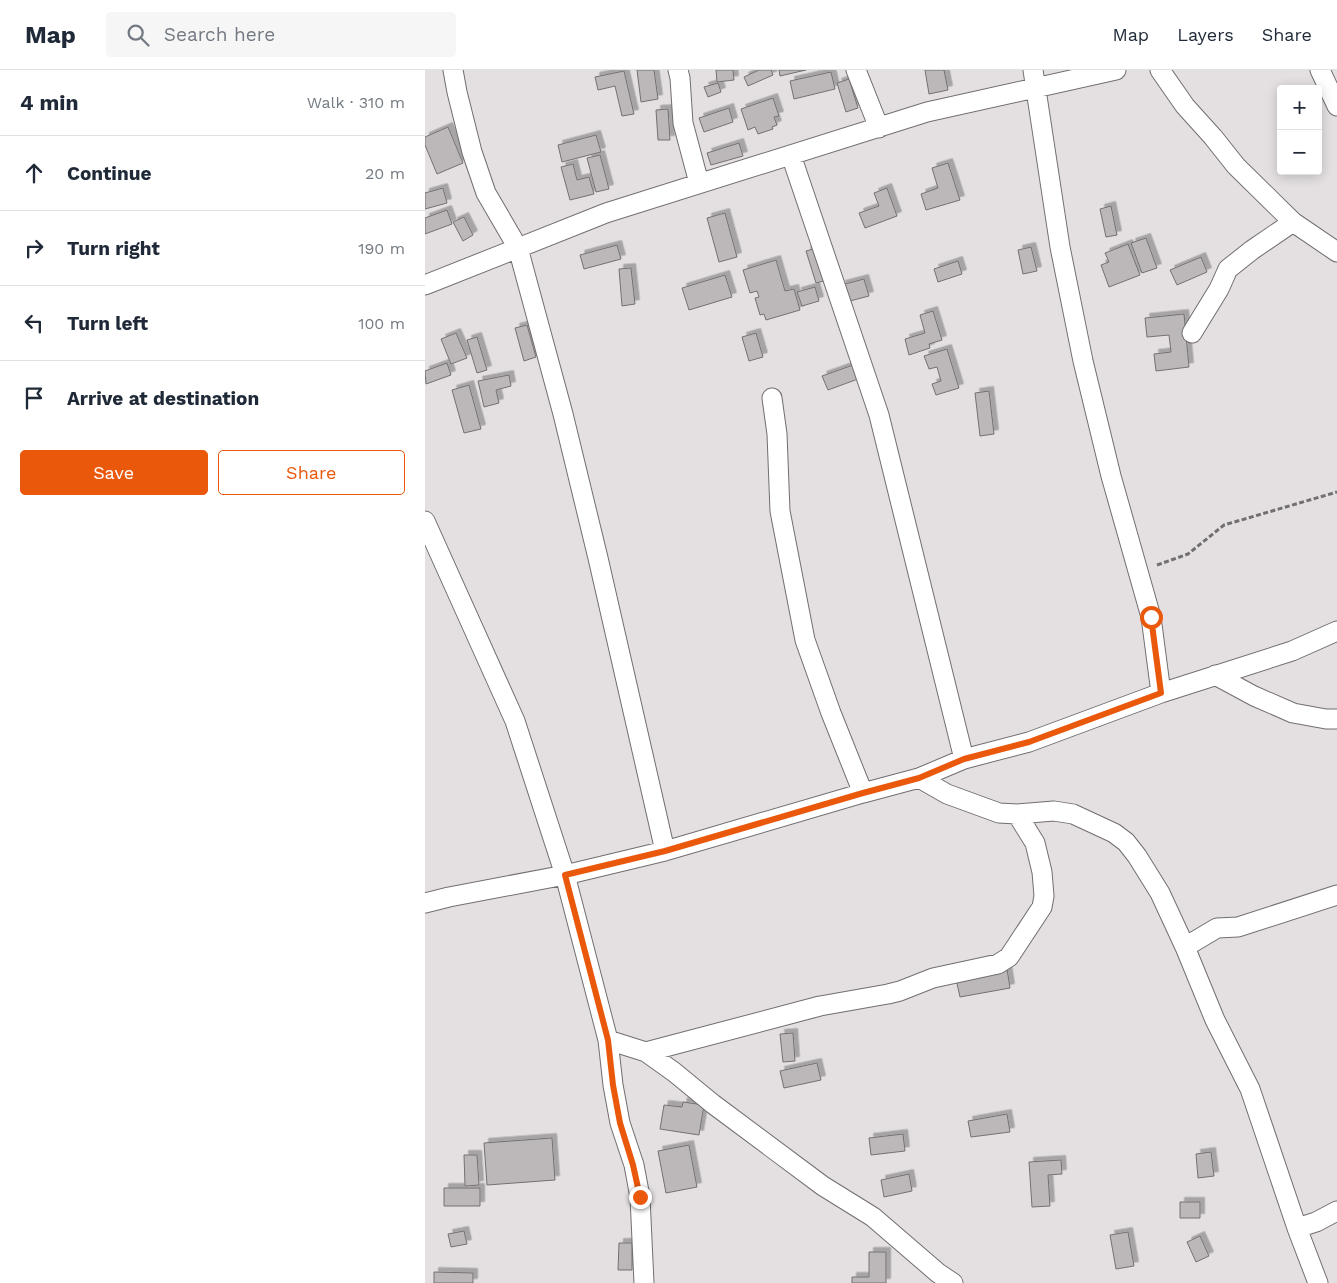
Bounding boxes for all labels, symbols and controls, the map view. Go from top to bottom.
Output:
search box [106,12,456,57]
text: Map [25,21,76,49]
icon: search [124,21,152,49]
text: Search here [164,23,275,46]
text: Map [1112,24,1149,45]
text: Layers [1177,24,1234,45]
text: Share [1262,24,1312,45]
map controls [1277,85,1322,175]
button: + [1277,85,1322,130]
text: 4 min [20,90,78,115]
text: Walk · 310 m [307,93,405,112]
button: − [1277,130,1322,175]
icon: ahead [20,159,48,187]
text: Continue [67,162,151,185]
text: 20 m [365,164,405,183]
icon: right [20,234,48,262]
text: Turn right [67,237,160,260]
text: 190 m [358,239,405,258]
icon: left [20,309,48,337]
text: Turn left [67,312,148,335]
text: 100 m [358,314,405,333]
icon: arrive [20,384,48,412]
text: Arrive at destination [67,387,259,410]
button: Save [20,450,208,495]
button: Share [218,450,405,495]
route start [1140,606,1163,629]
route end [629,1186,652,1209]

